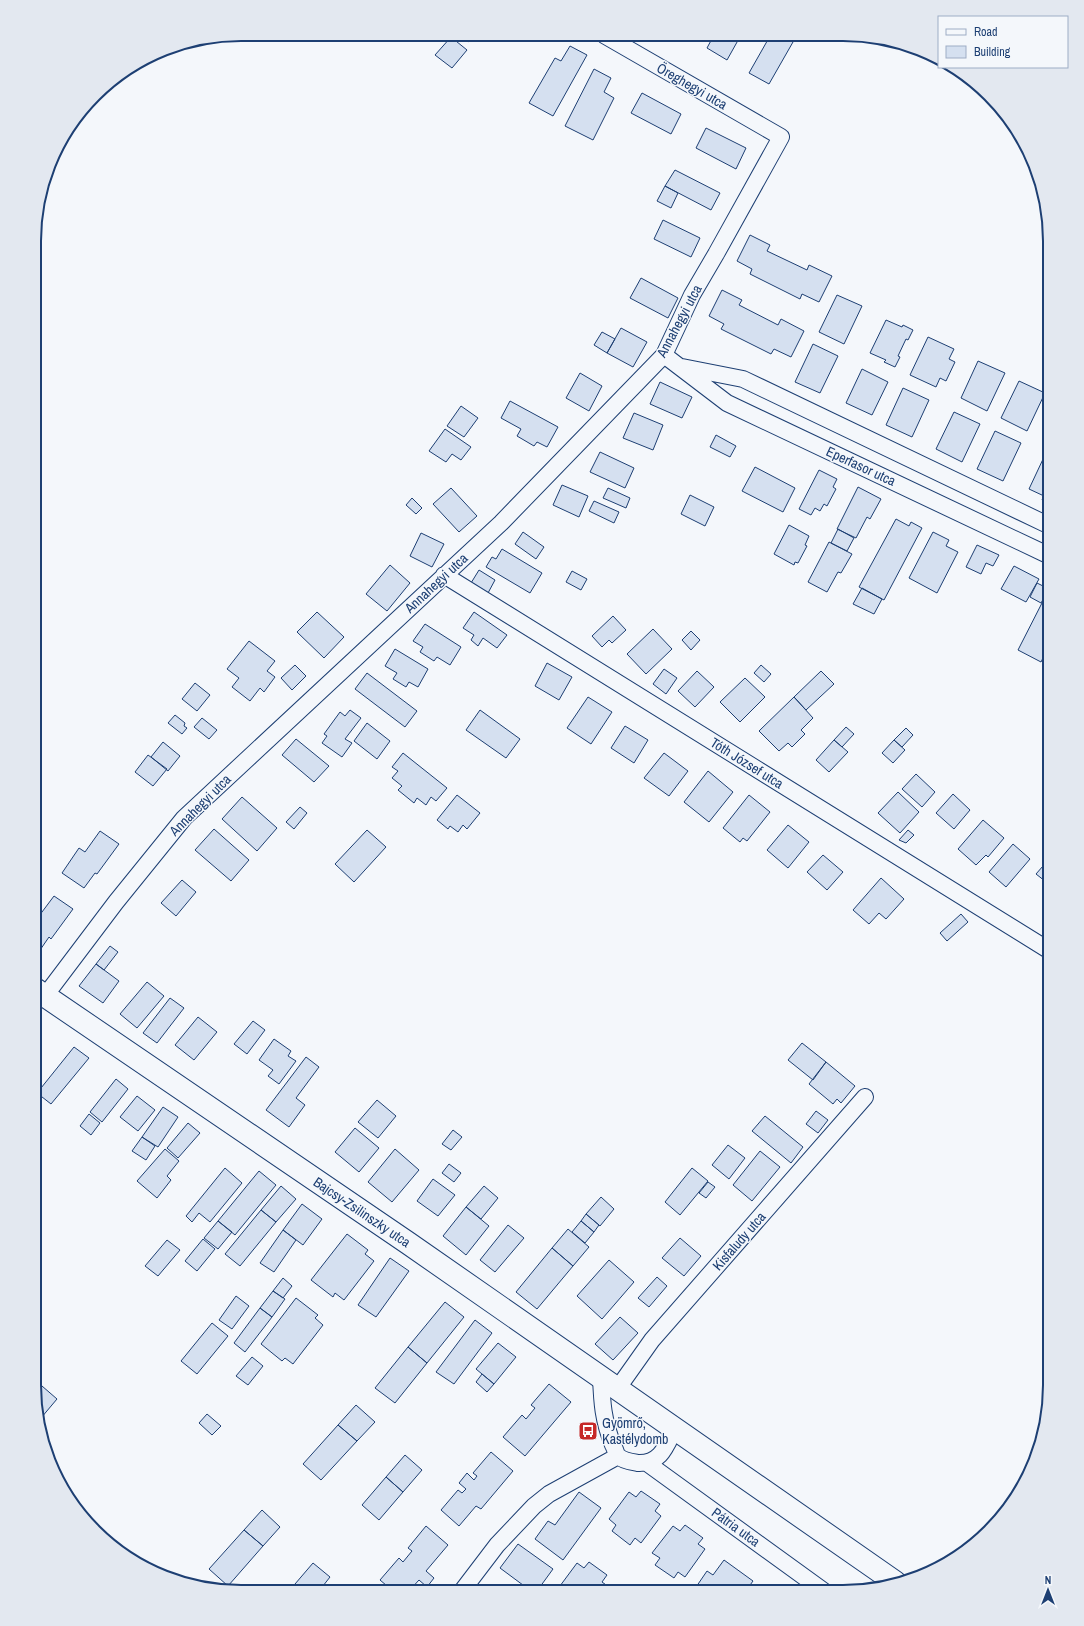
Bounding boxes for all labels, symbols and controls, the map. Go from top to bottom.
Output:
legend [938,16,1068,68]
text: Road [974,24,998,40]
text: Building [974,44,1011,60]
street label: Öreghegyi utca [654,59,731,114]
street label: Annahegyi utca [652,281,706,361]
street label: Eperfasor utca [823,442,899,490]
street label: Annahegyi utca [400,549,472,617]
street label: Tóth József utca [707,733,787,793]
street label: Annahegyi utca [165,770,235,840]
street label: Bajcsy-Zsilinszky utca [310,1173,415,1252]
street label: Kisfaludy utca [709,1207,770,1274]
place label: Gyömrő, Kastélydomb [602,1414,668,1448]
bus stop icon: Gyömrő, Kastélydomb [577,1420,599,1442]
street label: Pátria utca [708,1503,764,1551]
north arrow [1028,1570,1068,1610]
text: N [1045,1573,1051,1587]

